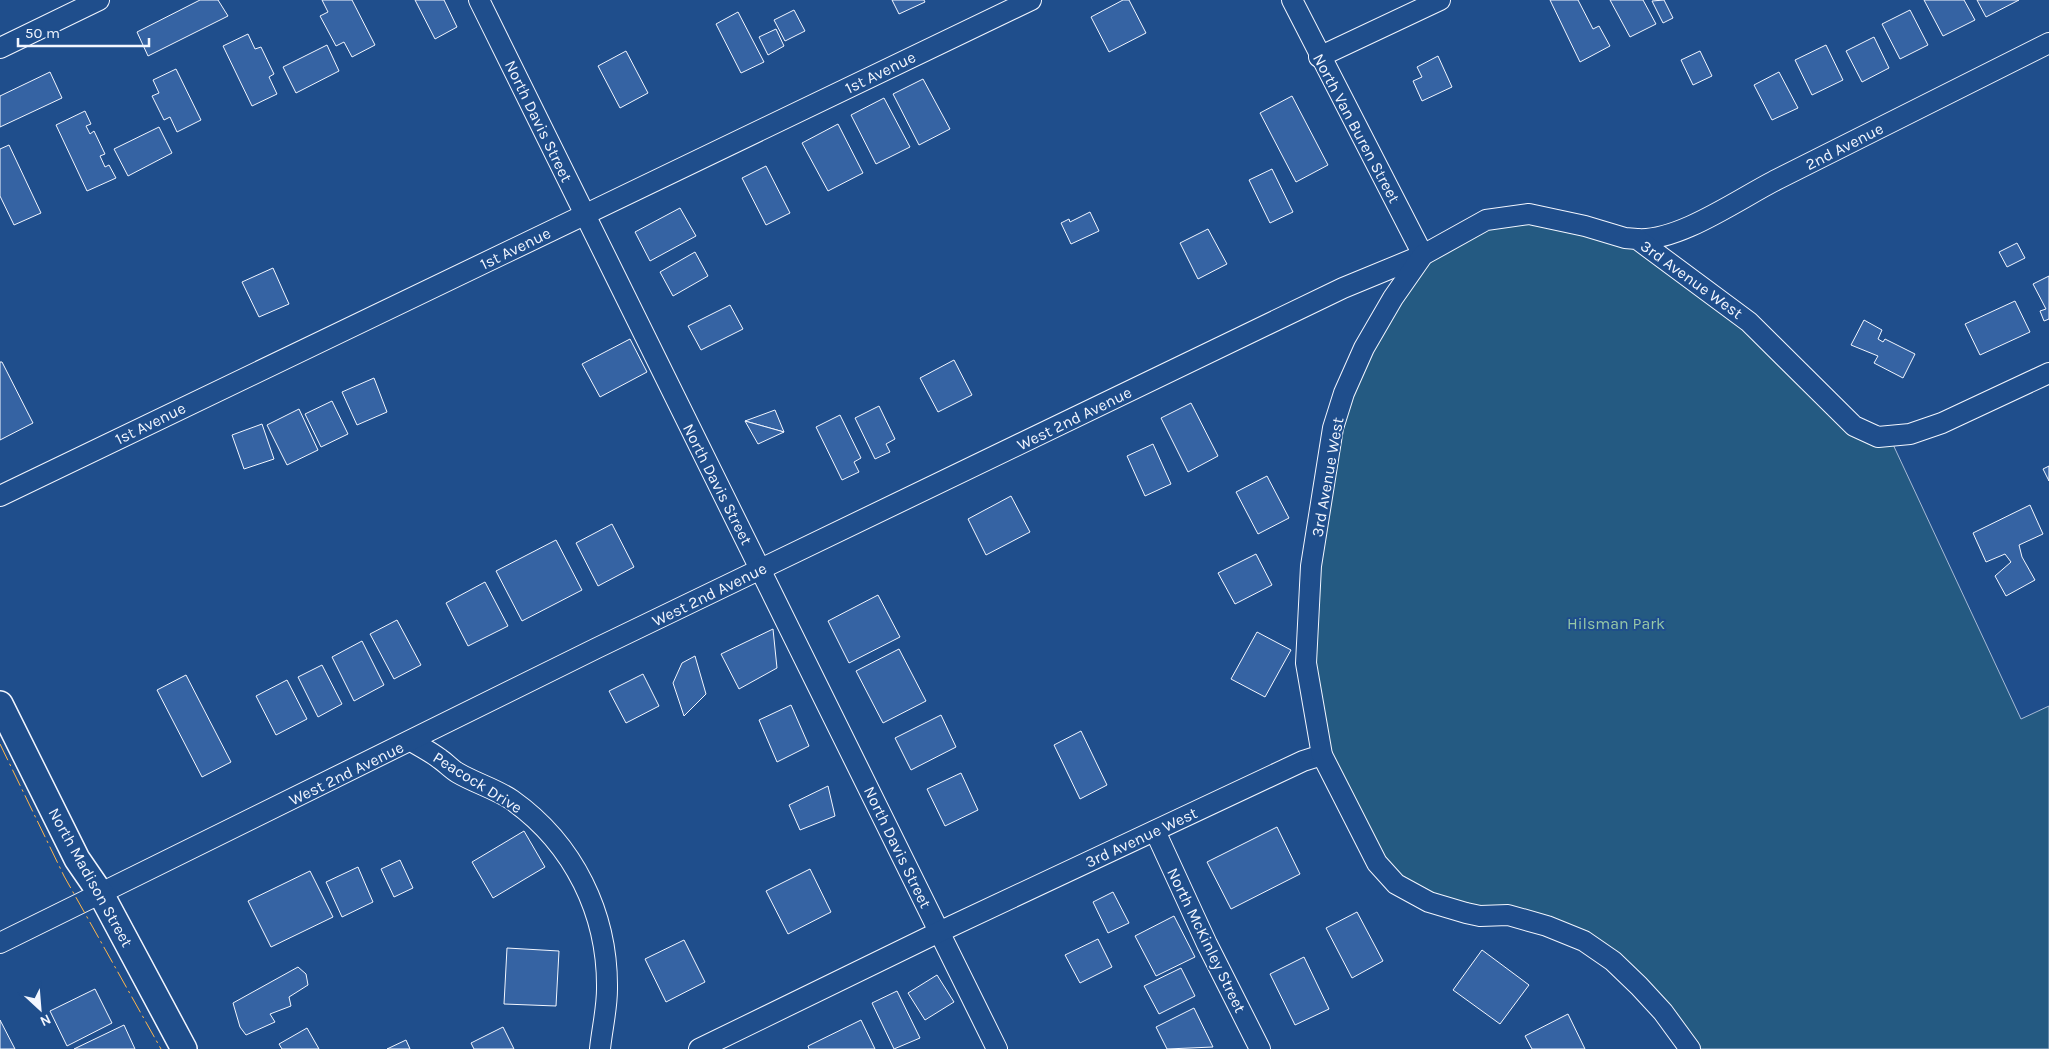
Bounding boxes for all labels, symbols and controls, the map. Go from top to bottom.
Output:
scale bar [18,15,149,47]
text: 50 m [25,24,60,42]
street label: 1st Avenue [842,47,919,98]
street label: North Van Buren Street [1309,50,1404,206]
street label: North Davis Street [501,57,576,185]
street label: 2nd Avenue [1802,119,1886,174]
street label: 1st Avenue [477,223,554,274]
street label: 3rd Avenue West [1637,236,1746,323]
street label: West 2nd Avenue [1014,382,1135,454]
street label: 1st Avenue [112,398,189,449]
street label: 3rd Avenue West [1308,416,1347,539]
street label: North Davis Street [679,421,756,548]
street label: West 2nd Avenue [649,558,770,630]
park label: Hilsman Park [1567,614,1665,633]
street label: West 2nd Avenue [286,737,407,809]
street label: Peacock Drive [430,748,526,817]
street label: North Davis Street [860,783,935,911]
street label: 3rd Avenue West [1082,803,1200,872]
street label: North Madison Street [44,804,137,950]
street label: North McKinley Street [1163,865,1250,1016]
north arrow [15,984,65,1034]
text: N [37,1010,54,1030]

